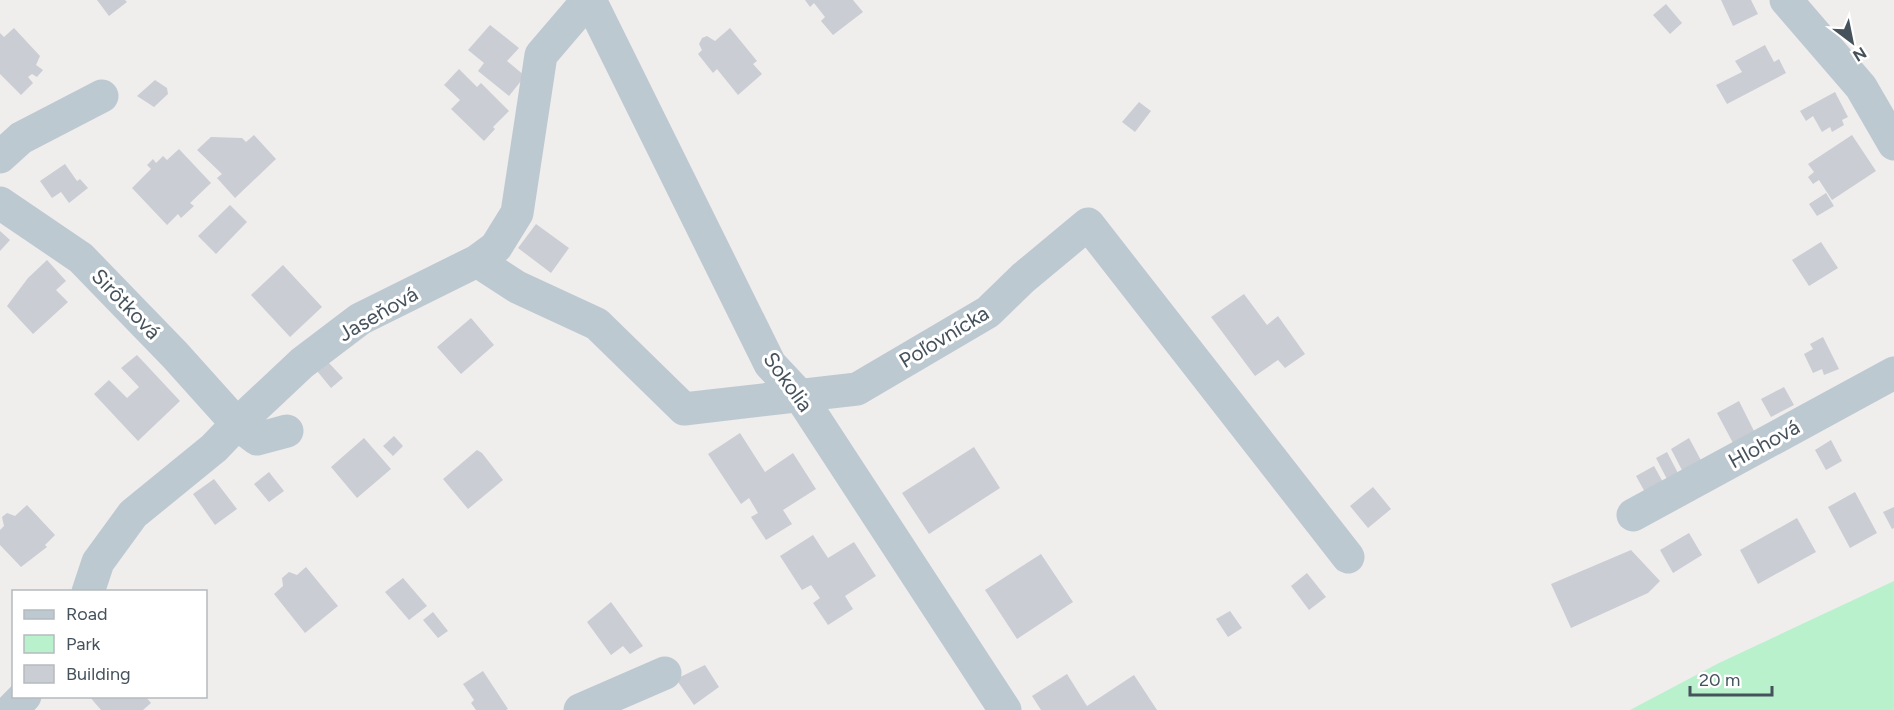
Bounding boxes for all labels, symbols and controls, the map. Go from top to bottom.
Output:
north arrow [1822,12,1882,72]
text: N [1849,43,1870,66]
street label: Sirôtková [87,263,166,344]
street label: Jaseňová [333,281,422,346]
street label: Poľovnícka [894,300,993,373]
street label: Sokolia [758,347,818,416]
street label: Hlohová [1724,414,1804,473]
legend [12,590,207,698]
text: Road [66,603,107,625]
text: Park [66,633,101,655]
scale bar [1690,659,1772,697]
text: Building [66,663,131,685]
text: 20 m [1699,669,1740,691]

